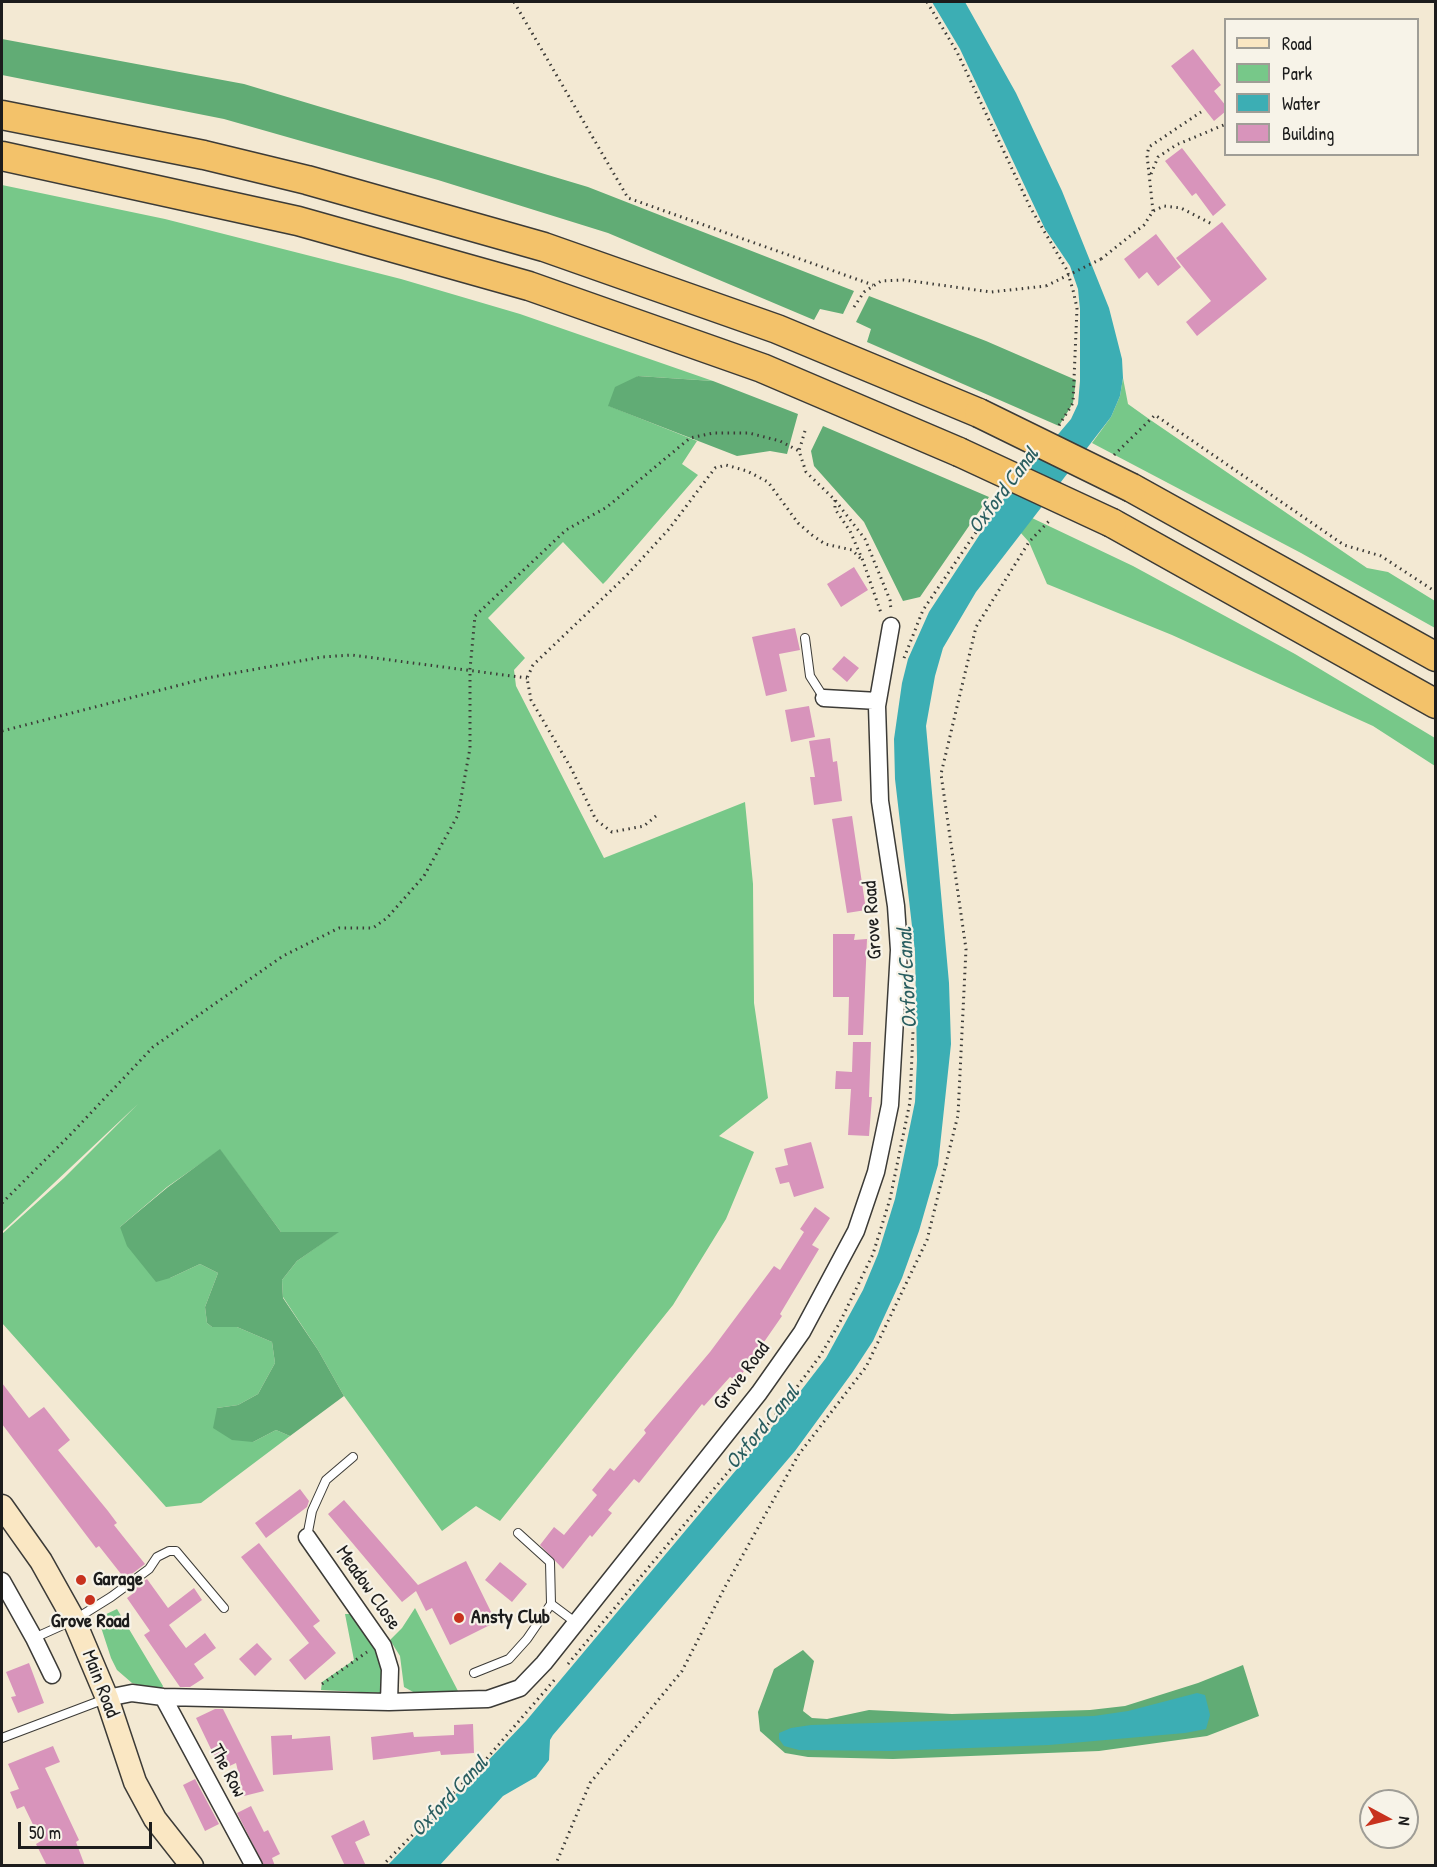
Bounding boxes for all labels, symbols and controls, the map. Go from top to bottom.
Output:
legend [1224,18,1419,156]
text: Road [1282,31,1312,56]
text: Park [1282,61,1312,86]
text: Water [1282,91,1320,116]
text: Building [1282,121,1334,146]
water label: Oxford Canal [963,443,1045,539]
street label: Grove Road [858,880,888,960]
water label: Oxford Canal [893,927,923,1029]
street label: Grove Road [709,1337,775,1415]
water label: Oxford Canal [721,1381,805,1475]
street label: Meadow Close [330,1541,406,1635]
place label: Garage [93,1568,143,1592]
marker: Garage [74,1573,88,1587]
marker: Grove Road [83,1593,97,1607]
place label: Ansty Club [471,1606,550,1630]
place label: Grove Road [51,1610,129,1634]
marker: Ansty Club [452,1611,466,1625]
street label: Main Road [76,1647,124,1721]
street label: The Row [203,1740,251,1802]
water label: Oxford Canal [406,1751,494,1843]
north arrow [1359,1789,1419,1849]
scale bar [21,1810,154,1848]
text: N [1393,1815,1416,1827]
text: 50 m [29,1820,61,1845]

